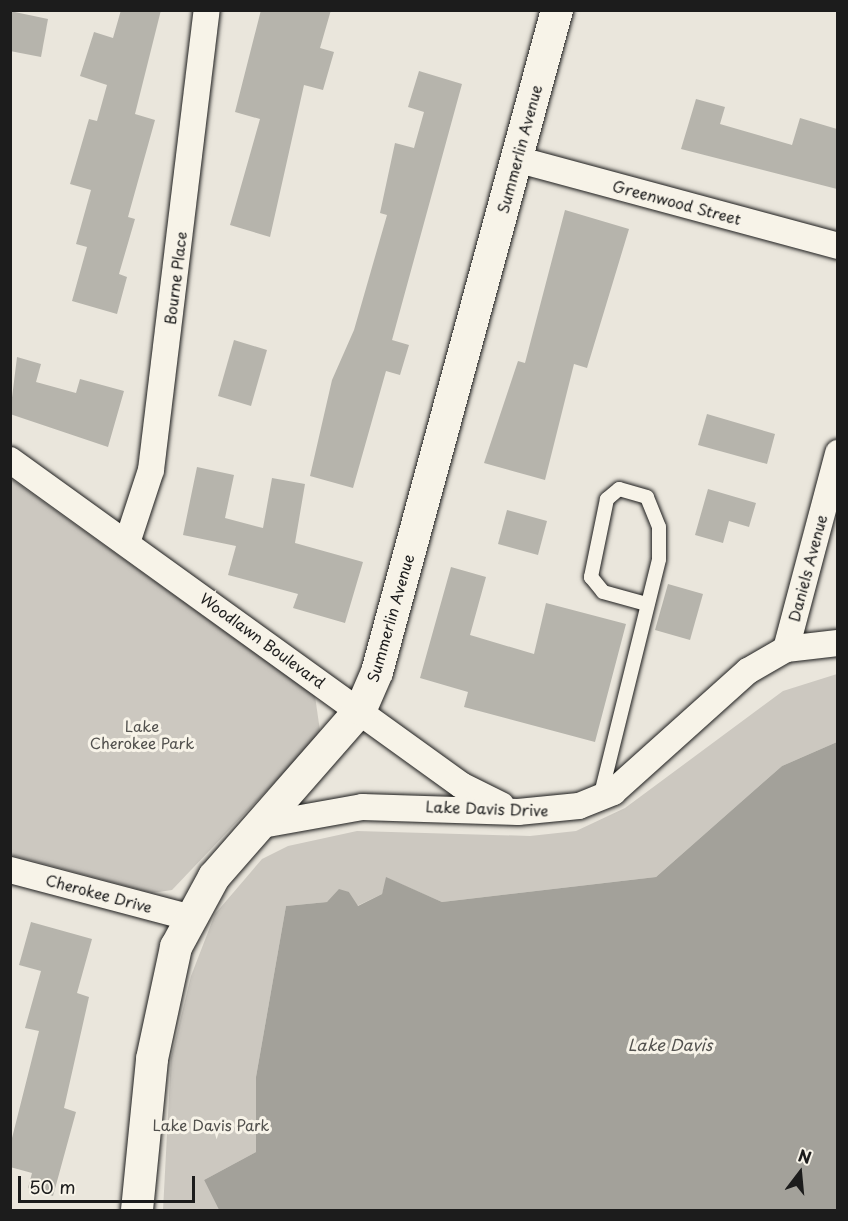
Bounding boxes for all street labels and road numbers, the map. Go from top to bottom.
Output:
street label: Summerlin Avenue [493,82,545,216]
street label: Greenwood Street [611,176,743,228]
street label: Bourne Place [160,230,190,326]
street label: Daniels Avenue [784,513,830,623]
street label: Summerlin Avenue [363,551,417,685]
street label: Woodlawn Boulevard [197,589,329,691]
street label: Lake Davis Drive [426,797,548,819]
street label: Cherokee Drive [43,870,155,916]

